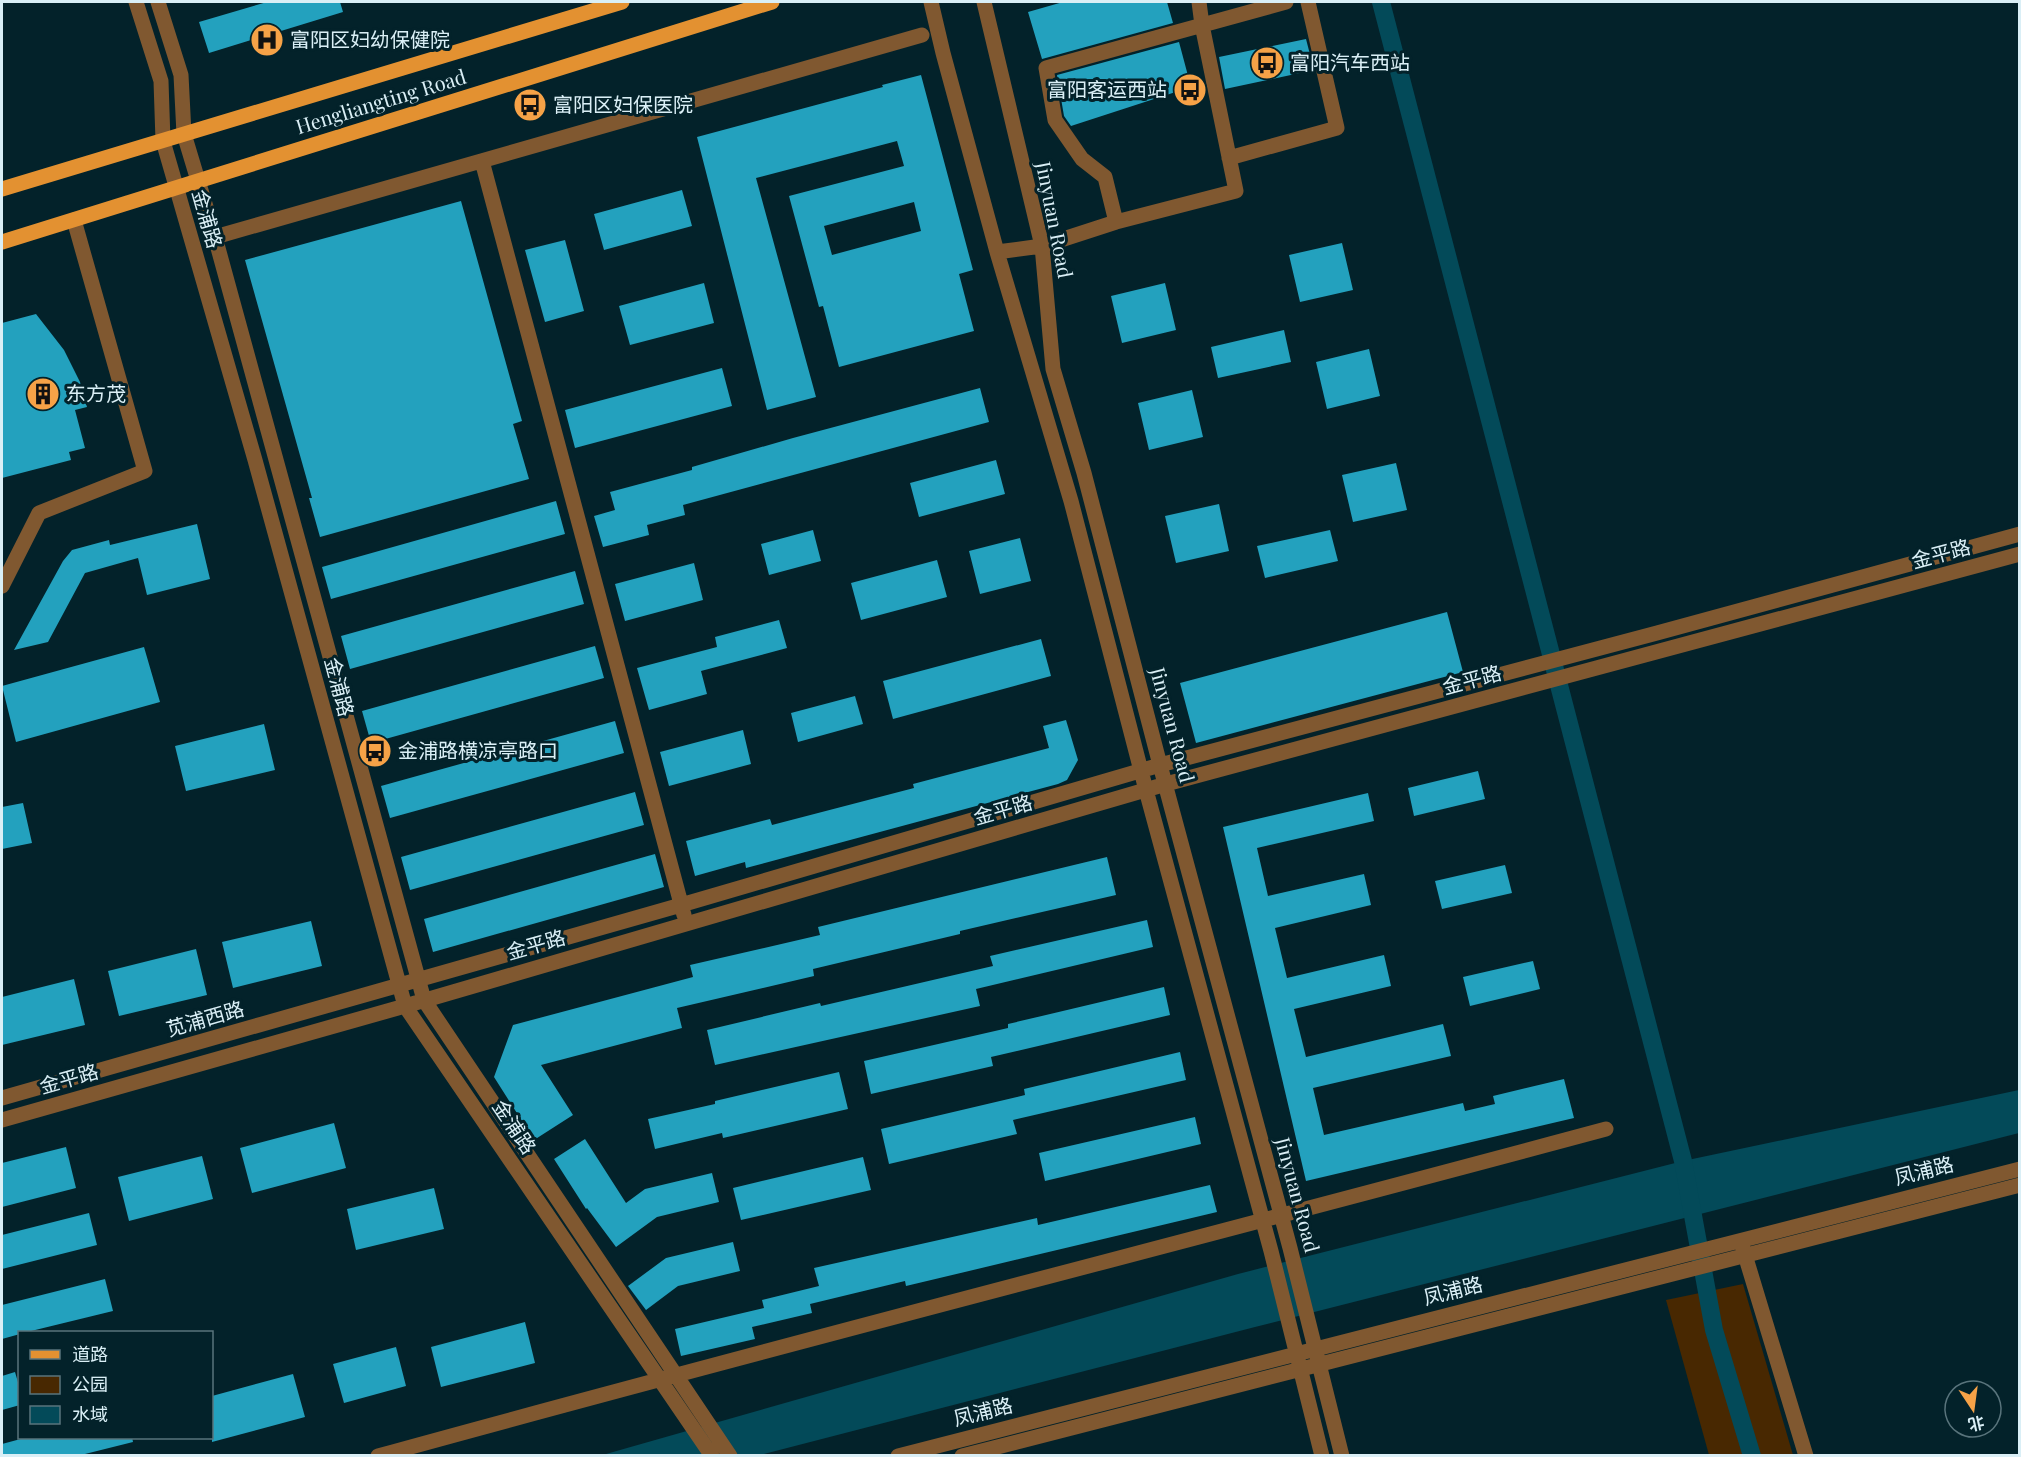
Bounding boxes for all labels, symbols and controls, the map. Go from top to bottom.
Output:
hospital icon: 富阳区妇幼保健院 [249,22,285,58]
place label: 富阳区妇幼保健院 [290,25,450,52]
bus stop icon: 富阳汽车西站 [1249,45,1285,81]
place label: 富阳汽车西站 [1290,48,1410,75]
street label: Hengliangting Road [292,62,469,139]
bus stop icon: 富阳客运西站 [1172,72,1208,108]
place label: 富阳客运西站 [1047,75,1167,102]
bus stop icon: 富阳区妇保医院 [512,87,548,123]
place label: 富阳区妇保医院 [553,90,693,117]
street label: Jinyuan Road [1031,158,1080,281]
street label: 金浦路 [187,186,230,251]
building icon: 东方茂 [25,376,61,412]
place label: 东方茂 [66,379,126,406]
street label: 金平路 [1908,532,1973,573]
street label: 金浦路 [320,654,361,719]
street label: 金平路 [1439,658,1504,699]
street label: Jinyuan Road [1145,663,1202,786]
bus stop icon: 金浦路横凉亭路口 [357,733,393,769]
place label: 金浦路横凉亭路口 [398,736,558,763]
street label: 金平路 [970,787,1035,830]
street label: 金平路 [503,922,568,965]
street label: 苋浦西路 [162,994,247,1042]
street label: 金平路 [36,1056,101,1099]
street label: 金浦路 [487,1094,543,1159]
street label: Jinyuan Road [1270,1133,1327,1256]
street label: 凤浦路 [1891,1149,1956,1190]
street label: 凤浦路 [1420,1269,1485,1310]
legend [18,1331,213,1439]
text: 道路 [72,1342,108,1366]
text: 公园 [72,1372,108,1396]
north arrow [1943,1379,2003,1439]
street label: 凤浦路 [950,1390,1015,1431]
text: 水域 [72,1402,108,1426]
text: 北 [1966,1412,1987,1436]

